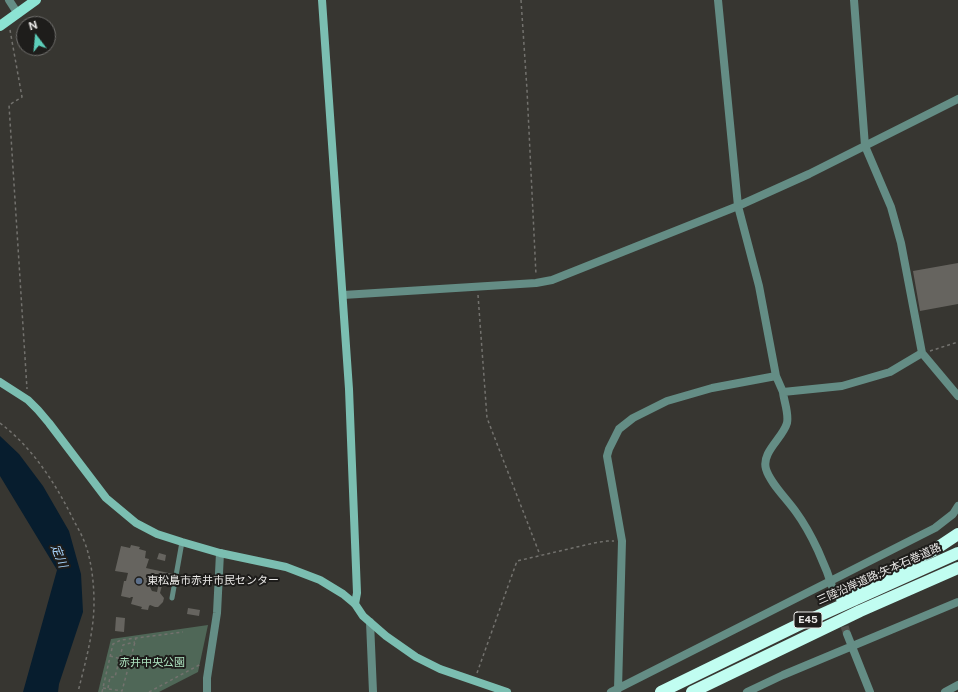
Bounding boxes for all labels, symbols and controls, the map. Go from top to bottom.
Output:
north arrow [16,16,56,56]
text: N [27,18,39,32]
street label: 三陸沿岸道路;矢本石巻道路 [815,541,943,607]
water label: 定川 [48,542,70,570]
place label: 東松島市赤井市民センター [147,574,279,588]
marker: 東松島市赤井市民センター [134,576,144,586]
road number: E45 [794,612,822,628]
park label: 赤井中央公園 [119,656,185,670]

